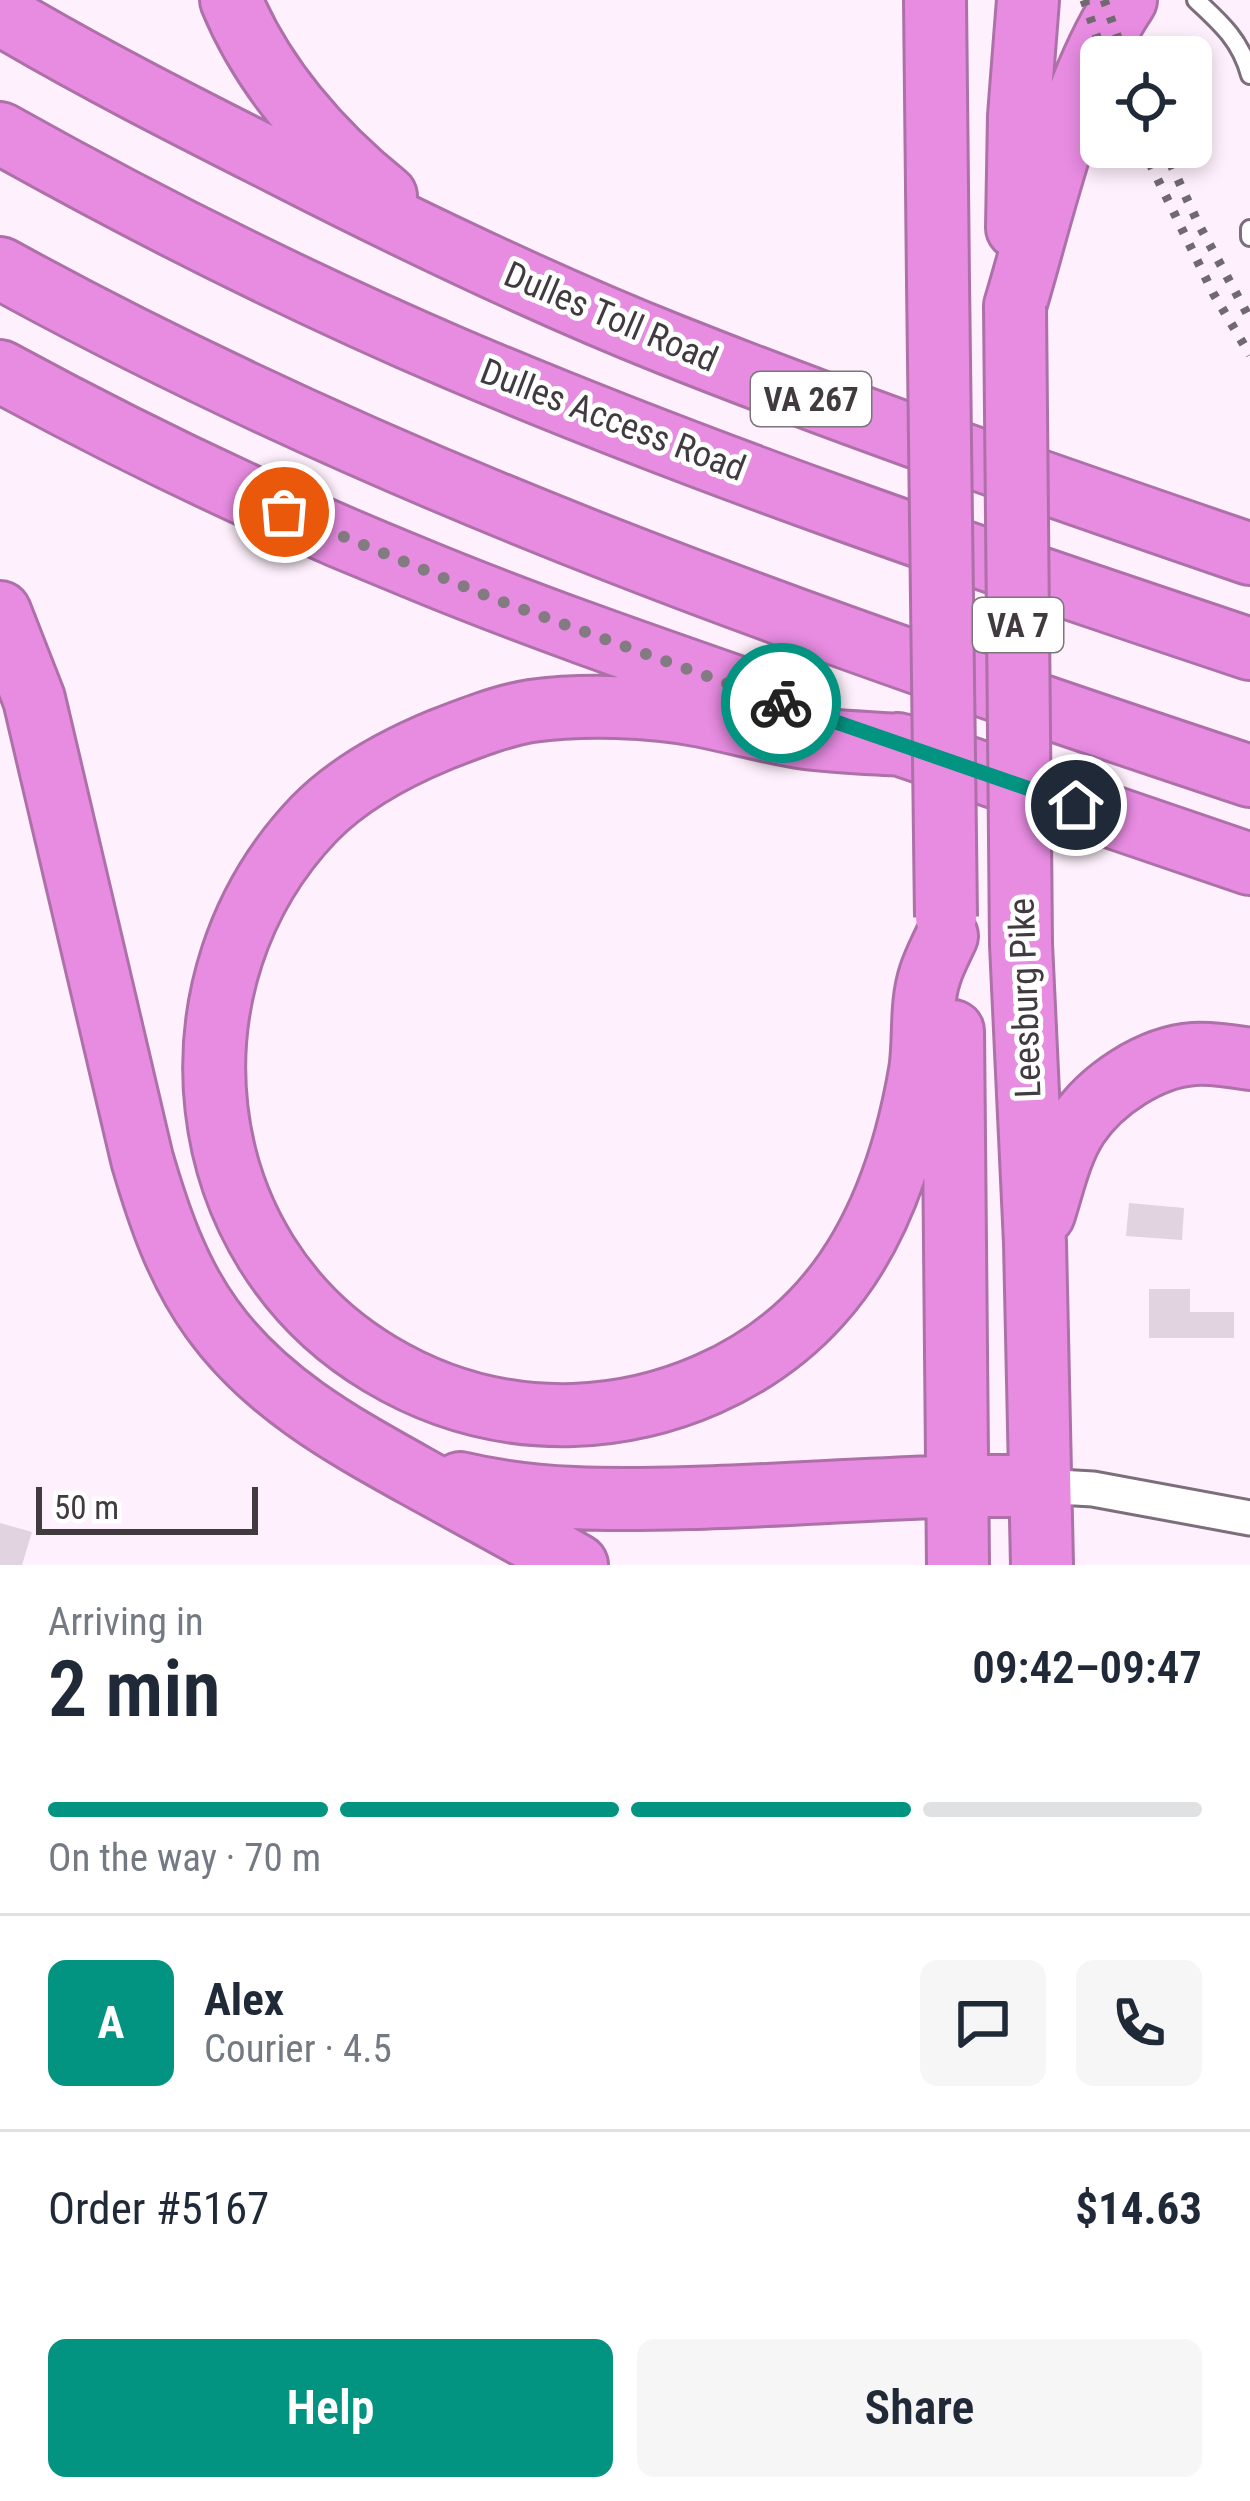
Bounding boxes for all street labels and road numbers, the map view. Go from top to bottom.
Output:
street label: Dulles Toll Road [498,253,724,381]
street label: Dulles Access Road [475,350,751,490]
road number: VA 267 [751,372,871,426]
road number: VA 7 [973,598,1063,652]
street label: Leesburg Pike [1001,897,1049,1099]

